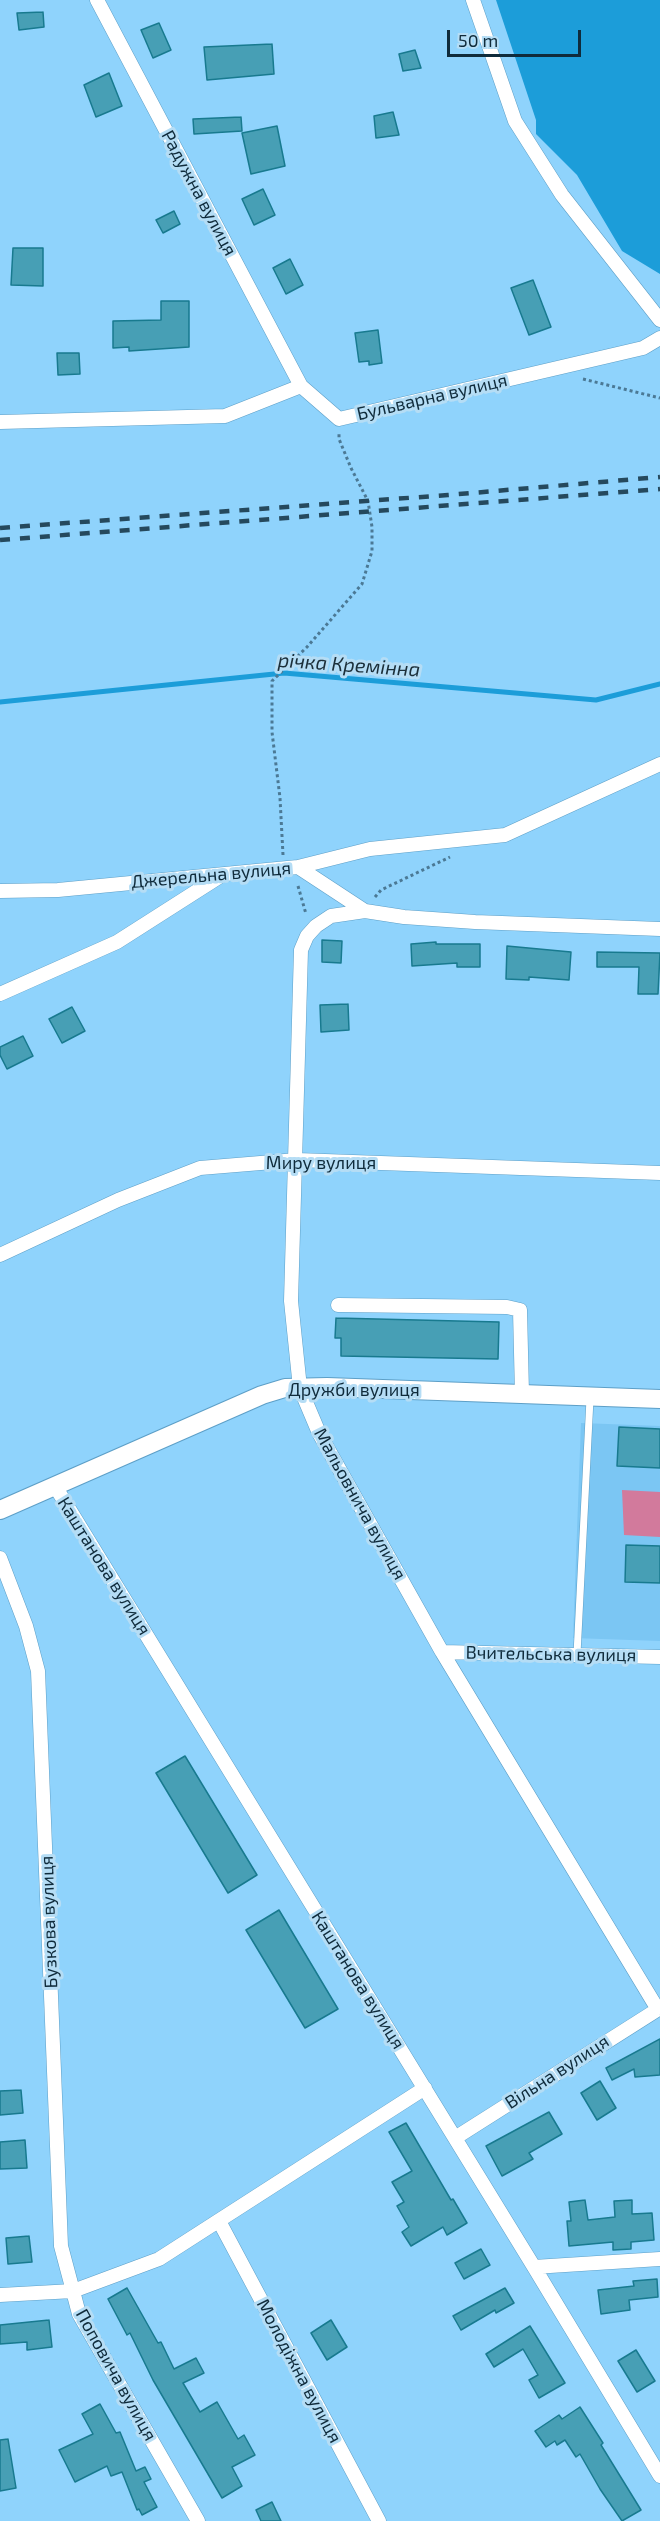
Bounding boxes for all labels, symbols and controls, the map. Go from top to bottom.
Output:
scale bar [450,18,584,56]
text: 50 m [458,29,498,51]
street label: Радужна вулиця [157,127,241,259]
street label: Бульварна вулиця [355,369,509,425]
water label: річка Кремінна [277,648,421,682]
street label: Джерельна вулиця [130,857,292,893]
street label: Миру вулиця [266,1152,376,1174]
street label: Дружби вулиця [288,1379,420,1401]
street label: Мальовнича вулиця [309,1424,411,1584]
street label: Каштанова вулиця [53,1493,155,1639]
street label: Вчительська вулиця [465,1642,637,1666]
street label: Бузкова вулиця [36,1855,62,1989]
street label: Каштанова вулиця [307,1907,409,2053]
street label: Вільна вулиця [501,2030,613,2114]
street label: Молодіжна вулиця [252,2295,346,2447]
street label: Поповича вулиця [71,2305,161,2445]

